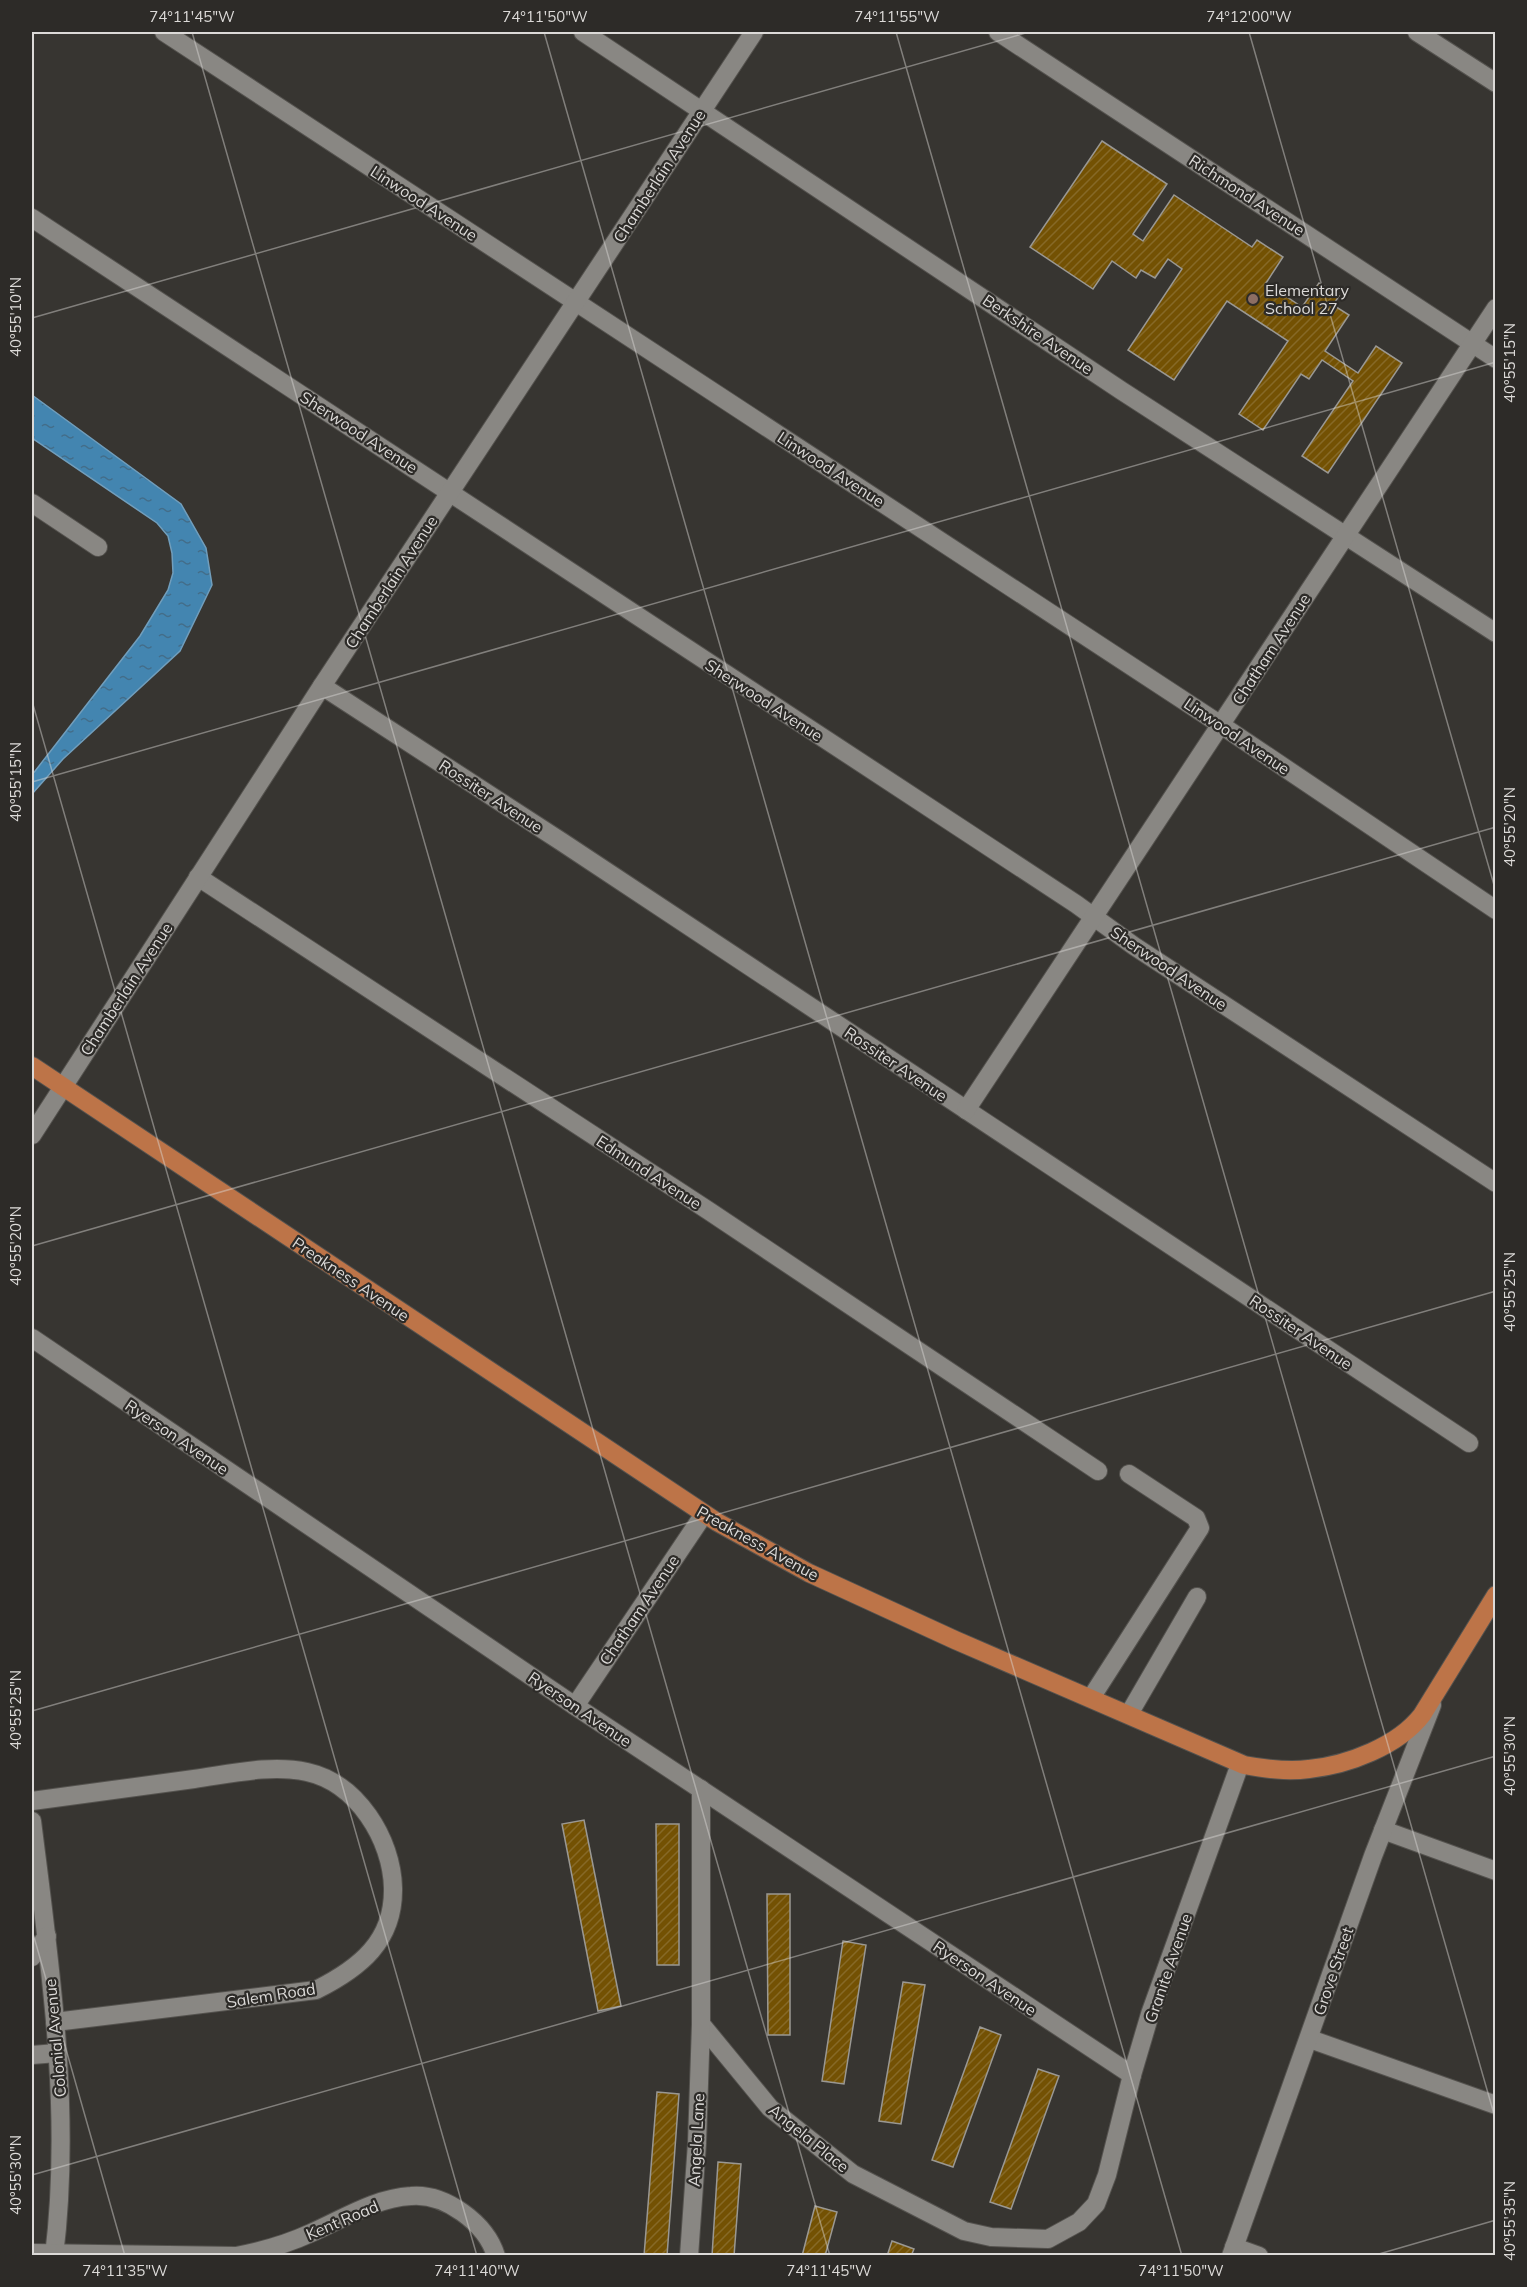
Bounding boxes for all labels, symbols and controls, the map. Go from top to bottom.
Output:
text: 74°11'45"W [149,7,235,26]
text: 74°11'50"W [502,7,588,26]
text: 74°11'55"W [854,7,940,26]
text: 74°12'00"W [1206,7,1292,26]
street label: Chamberlain Avenue [609,106,709,246]
street label: Richmond Avenue [1185,150,1309,240]
street label: Linwood Avenue [367,161,481,245]
text: 40°55'10"N [6,277,25,357]
place label: Elementary School 27 [1265,280,1350,318]
street label: Berkshire Avenue [979,290,1097,378]
marker: Elementary School 27 [1246,292,1260,306]
text: 40°55'15"N [1500,323,1519,403]
street label: Sherwood Avenue [297,387,421,477]
street label: Linwood Avenue [774,427,888,511]
street label: Chamberlain Avenue [341,512,441,652]
street label: Chatham Avenue [1228,590,1314,708]
street label: Sherwood Avenue [702,655,826,745]
street label: Linwood Avenue [1180,693,1294,779]
text: 40°55'15"N [6,742,25,822]
street label: Rossiter Avenue [435,755,547,837]
text: 40°55'20"N [1500,787,1519,867]
street label: Chamberlain Avenue [76,919,176,1059]
street label: Sherwood Avenue [1107,922,1231,1014]
street label: Rossiter Avenue [841,1022,951,1106]
street label: Edmund Avenue [593,1131,705,1213]
text: 40°55'20"N [6,1206,25,1286]
street label: Preakness Avenue [289,1233,413,1325]
text: 40°55'25"N [1500,1252,1519,1332]
street label: Rossiter Avenue [1246,1290,1356,1374]
street label: Ryerson Avenue [122,1395,232,1479]
street label: Preakness Avenue [694,1501,822,1585]
street label: Chatham Avenue [595,1551,683,1669]
street label: Ryerson Avenue [525,1667,635,1751]
text: 40°55'25"N [6,1670,25,1750]
text: 40°55'30"N [1500,1716,1519,1796]
street label: Granite Avenue [1140,1911,1196,2025]
street label: Grove Street [1309,1924,1358,2018]
street label: Ryerson Avenue [930,1936,1040,2020]
street label: Colonial Avenue [40,1978,70,2098]
street label: Salem Road [225,1978,317,2012]
street label: Angela Lane [684,2093,708,2187]
street label: Angela Place [765,2100,853,2176]
text: 40°55'30"N [6,2135,25,2215]
text: 40°55'35"N [1500,2181,1519,2261]
street label: Kent Road [303,2196,381,2244]
text: 74°11'35"W [82,2261,168,2280]
text: 74°11'40"W [434,2261,520,2280]
text: 74°11'45"W [786,2261,872,2280]
text: 74°11'50"W [1138,2261,1224,2280]

